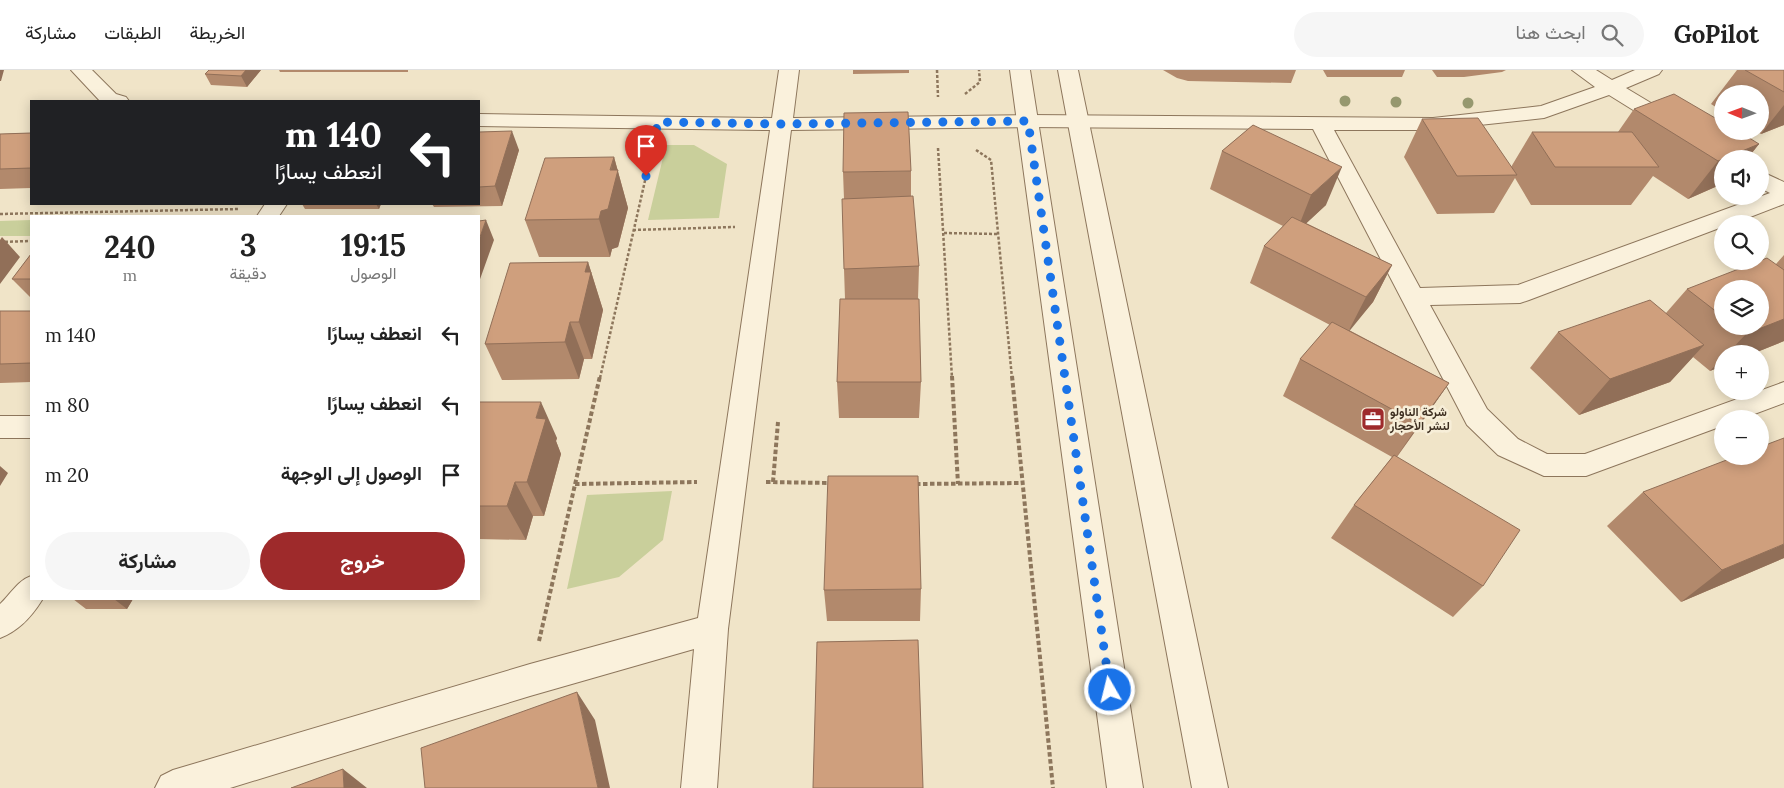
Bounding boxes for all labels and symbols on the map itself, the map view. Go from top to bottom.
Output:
north arrow [1714,85,1769,140]
pin [625,125,667,176]
place label: شركة الناولو لنشر الأحجار [1389,404,1450,434]
office icon: شركة الناولو لنشر الأحجار [1360,406,1386,432]
position arrow [1083,663,1135,715]

